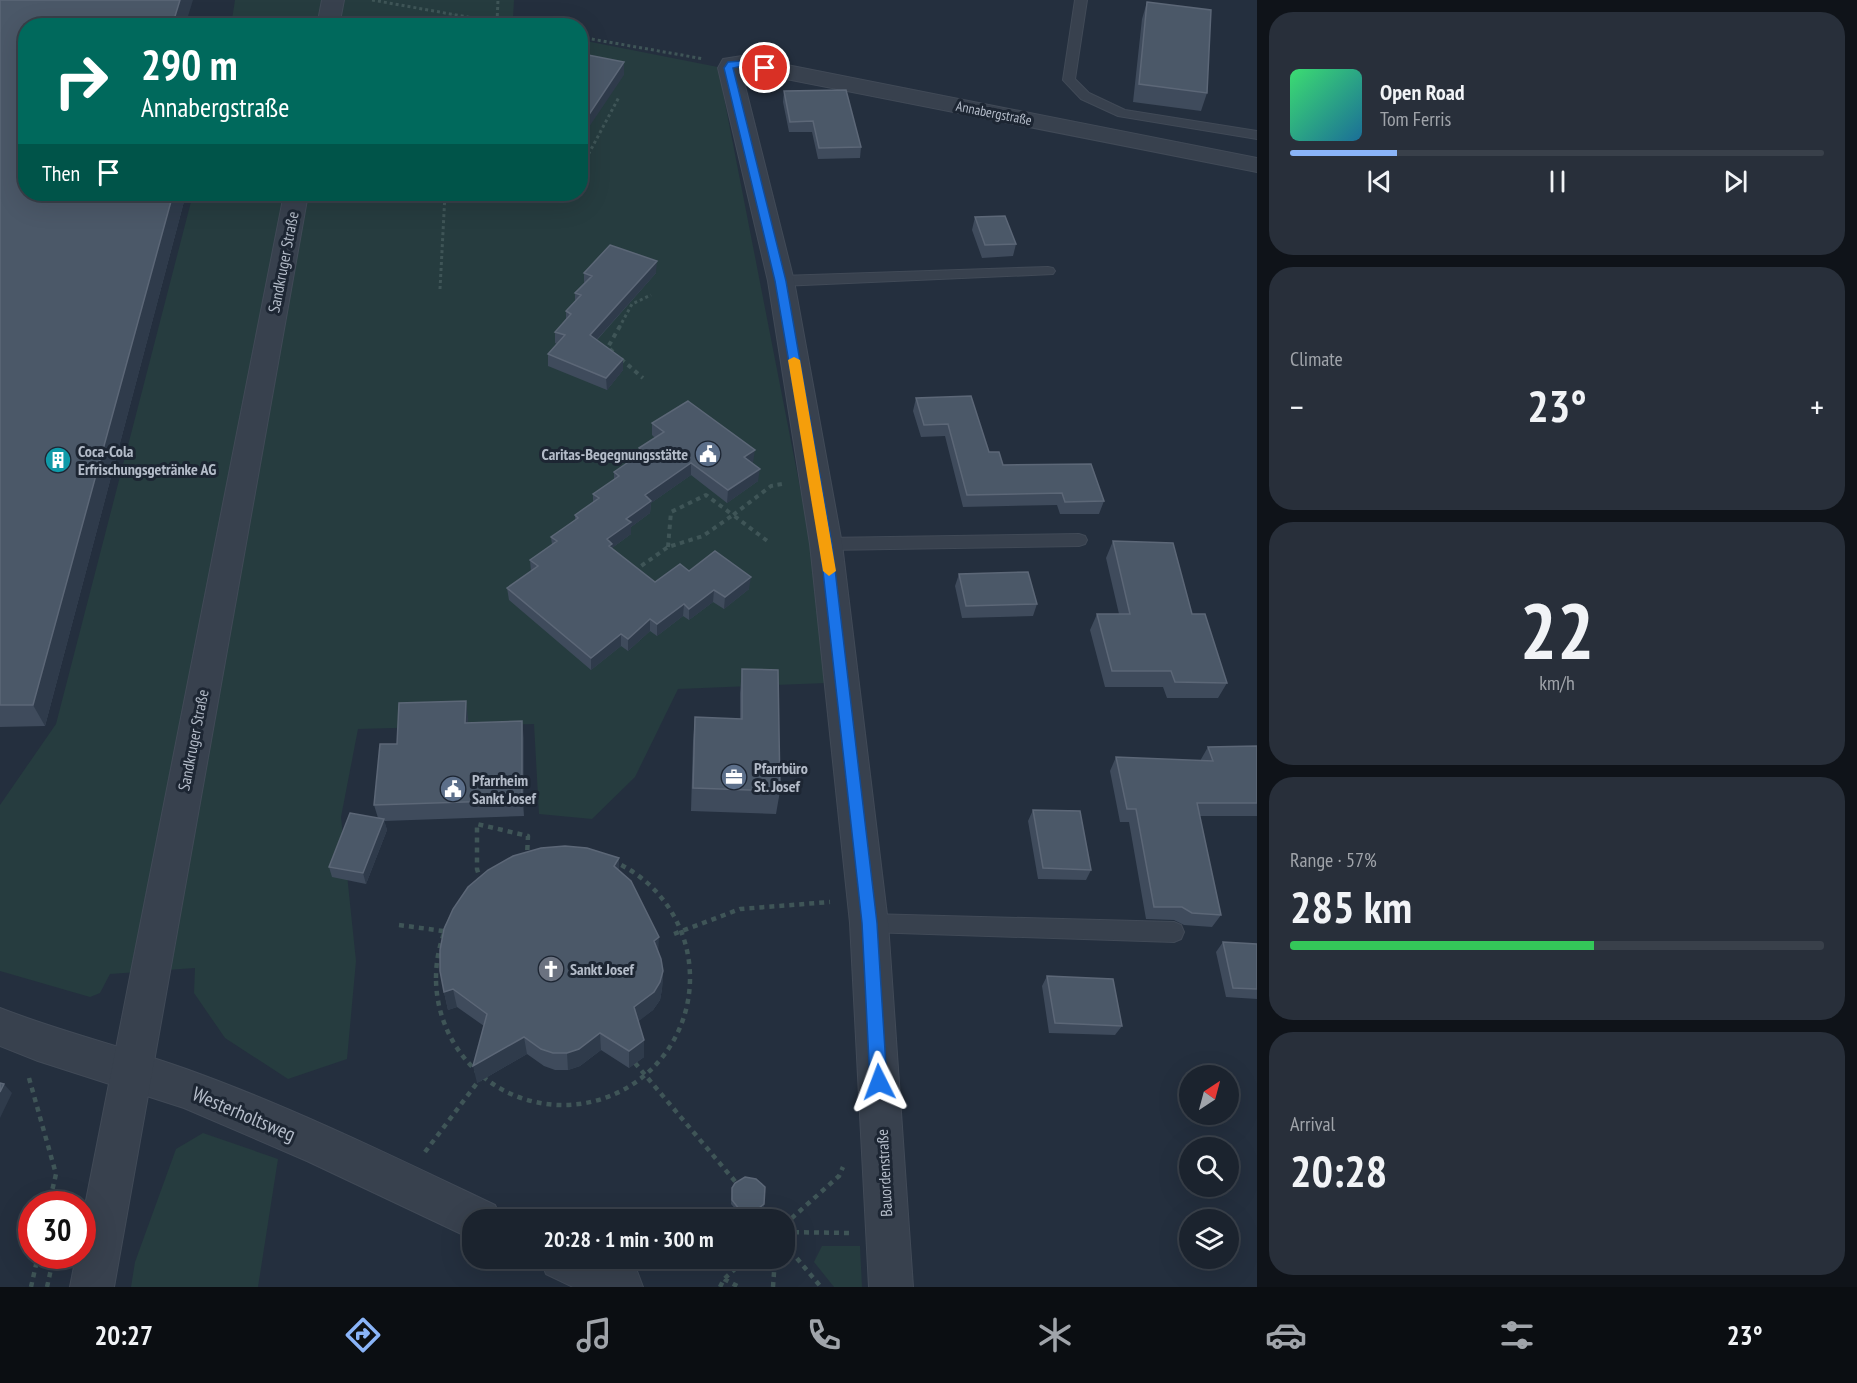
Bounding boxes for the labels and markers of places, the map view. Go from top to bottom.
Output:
pin [739,42,790,93]
public building icon: Caritas-Begegnungsstätte [693,439,723,469]
place label: Coca-Cola Erfrischungsgetränke AG [78,441,216,479]
place label: Caritas-Begegnungsstätte [541,444,688,464]
building icon: Coca-Cola Erfrischungsgetränke AG [43,445,73,475]
place label: Pfarrbüro St. Josef [754,758,808,796]
office icon: Pfarrbüro St. Josef [719,762,749,792]
place label: Pfarrheim Sankt Josef [472,770,537,808]
public building icon: Pfarrheim Sankt Josef [438,774,468,804]
church icon: Sankt Josef [536,954,566,984]
place label: Sankt Josef [570,959,635,979]

